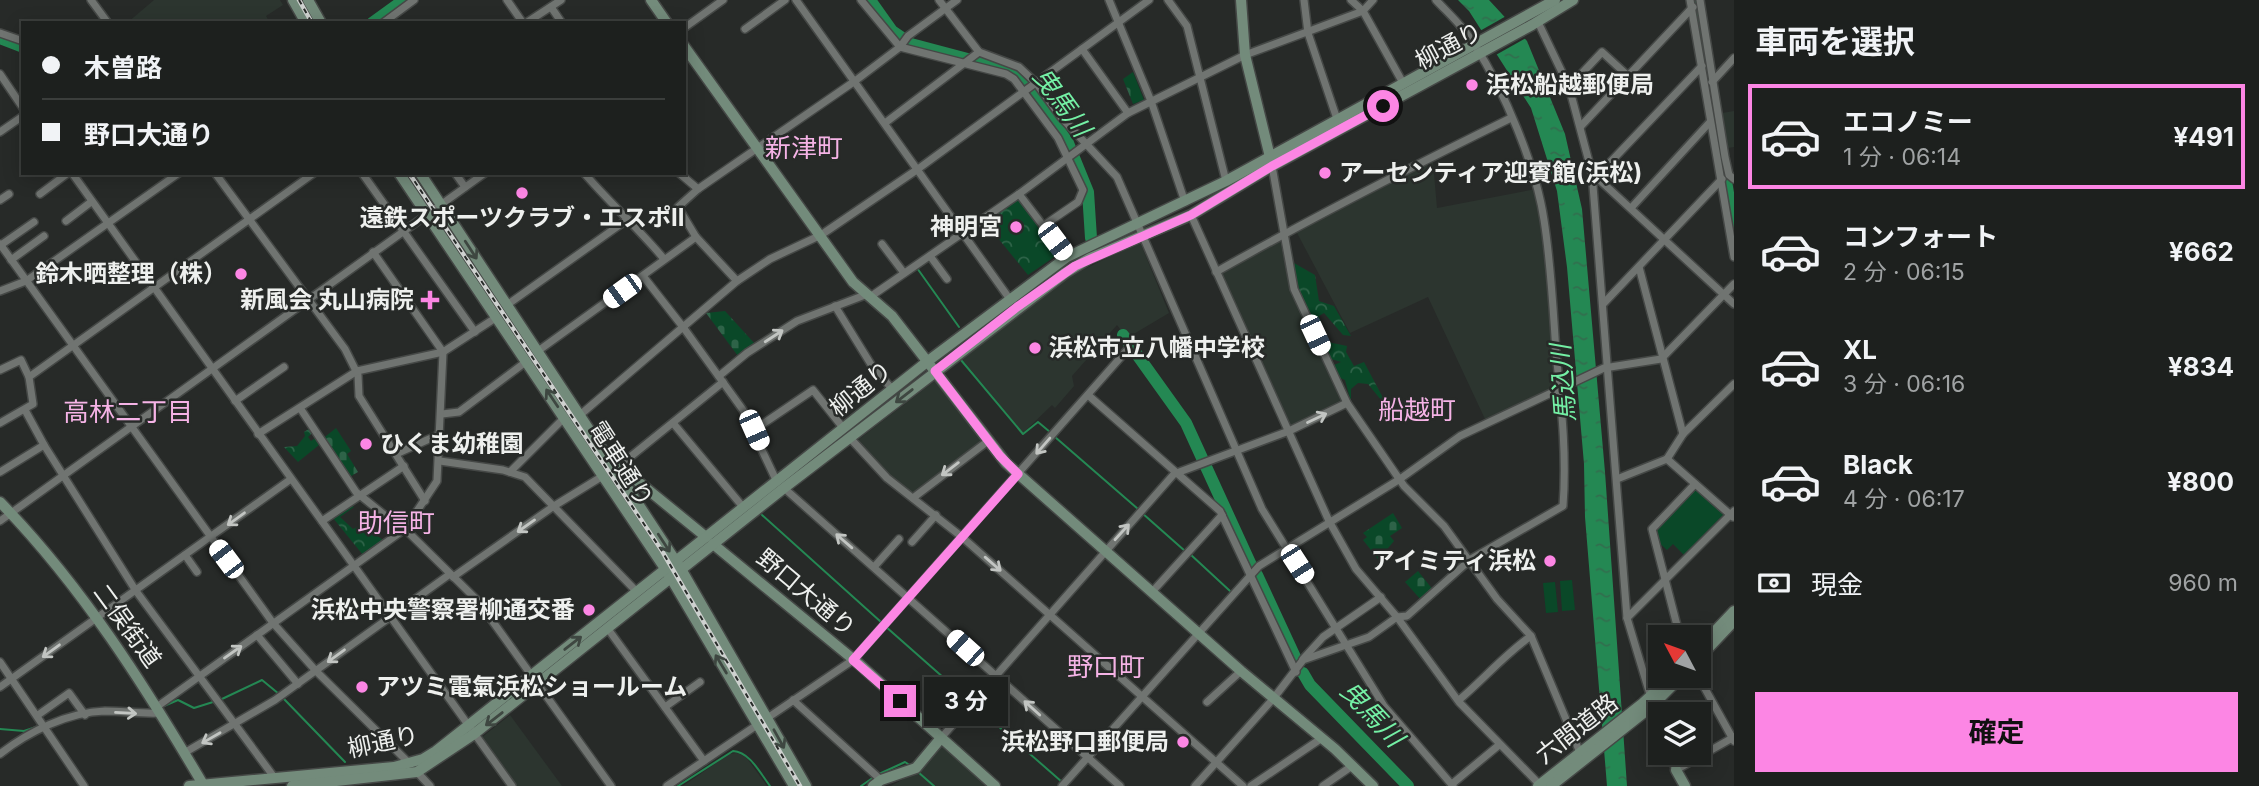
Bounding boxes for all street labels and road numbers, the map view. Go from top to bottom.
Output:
street label: 柳通り [1410,16,1487,75]
street label: 柳通り [824,355,898,423]
street label: 電車通り [583,416,660,512]
street label: 野口大通り [751,543,862,642]
street label: 二俣街道 [87,578,167,673]
street label: 六間道路 [1530,688,1623,770]
street label: 柳通り [345,720,421,763]

